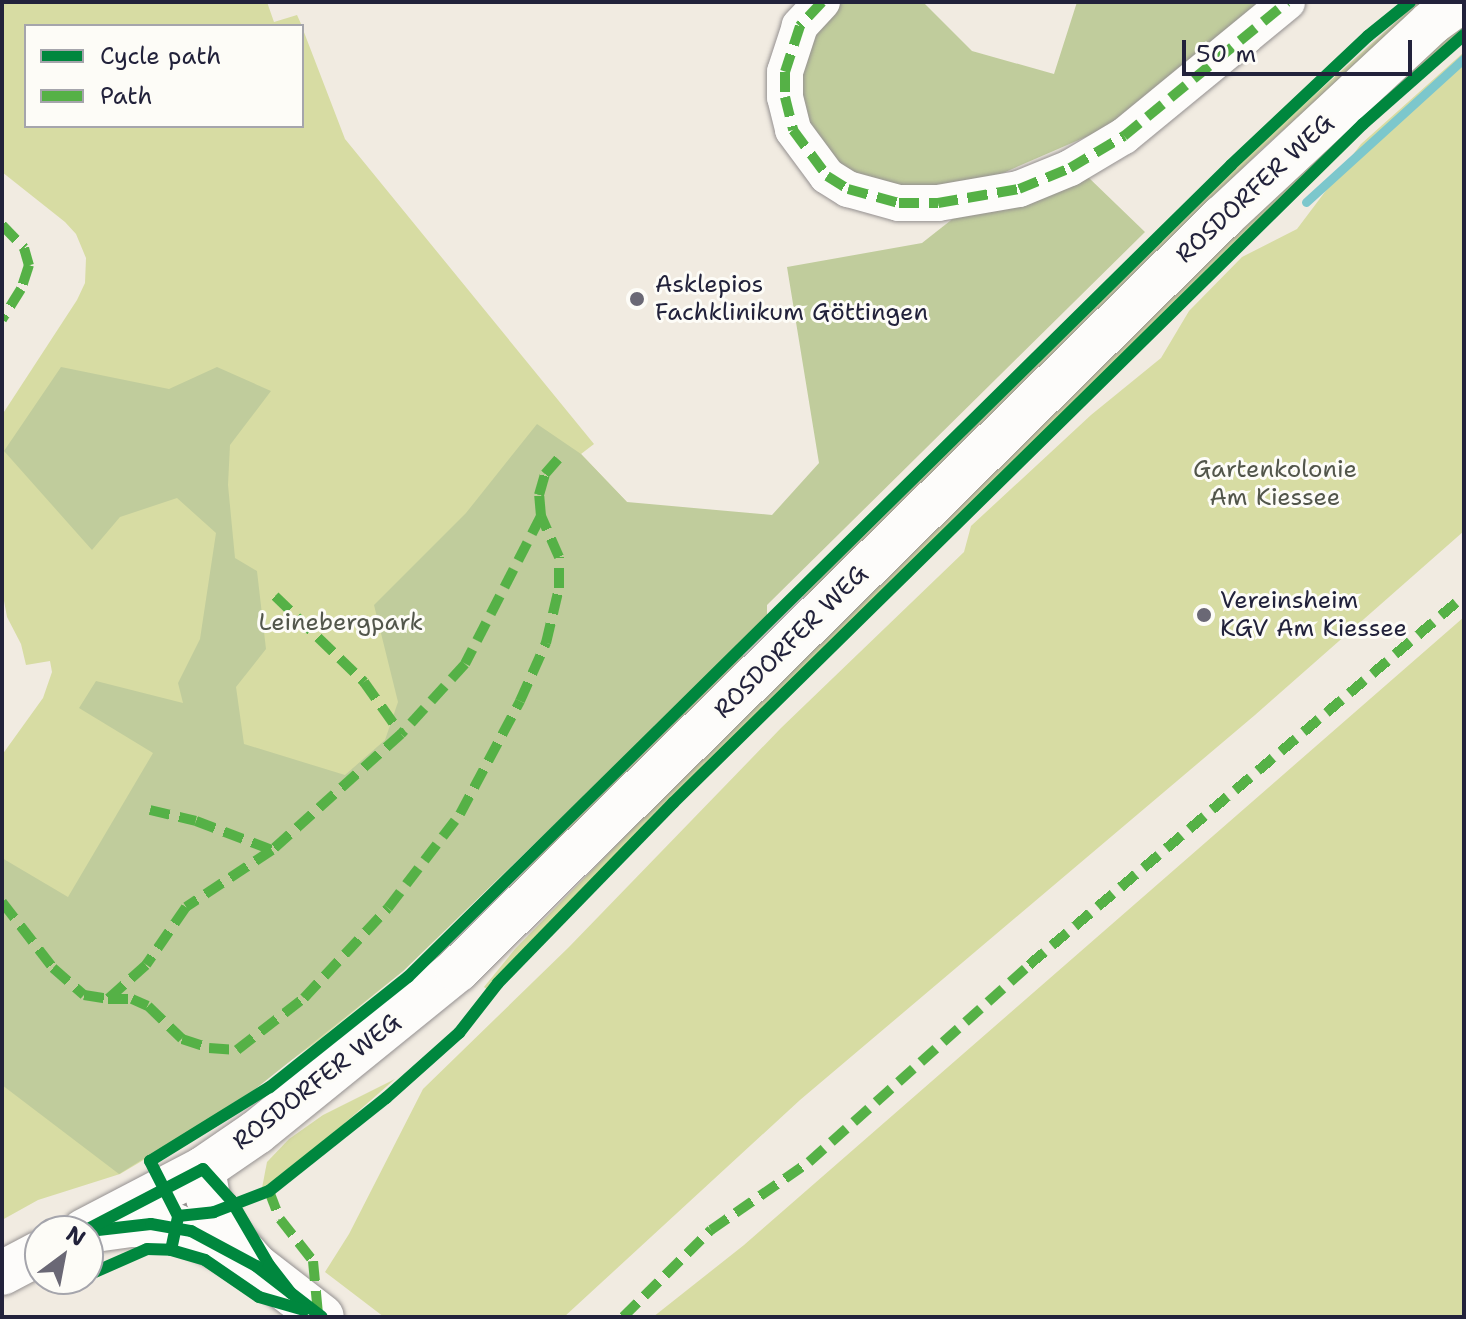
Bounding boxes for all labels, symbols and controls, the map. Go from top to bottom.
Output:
legend [24,24,304,128]
scale bar [1186,24,1416,74]
text: 50 m [1196,38,1256,70]
text: Cycle path [100,40,221,72]
text: Path [100,80,152,112]
street label: ROSDORFER WEG [1170,109,1340,269]
place label: Asklepios Fachklinikum Göttingen [655,271,928,327]
marker: Asklepios Fachklinikum Göttingen [626,288,648,310]
park label: Gartenkolonie Am Kiessee [1193,456,1357,512]
street label: ROSDORFER WEG [708,559,874,725]
place label: Vereinsheim KGV Am Kiessee [1220,587,1407,643]
marker: Vereinsheim KGV Am Kiessee [1195,606,1213,624]
park label: Leinebergpark [259,609,423,637]
street label: ROSDORFER WEG [227,1008,407,1156]
north arrow [24,1215,104,1295]
text: N [61,1219,91,1253]

